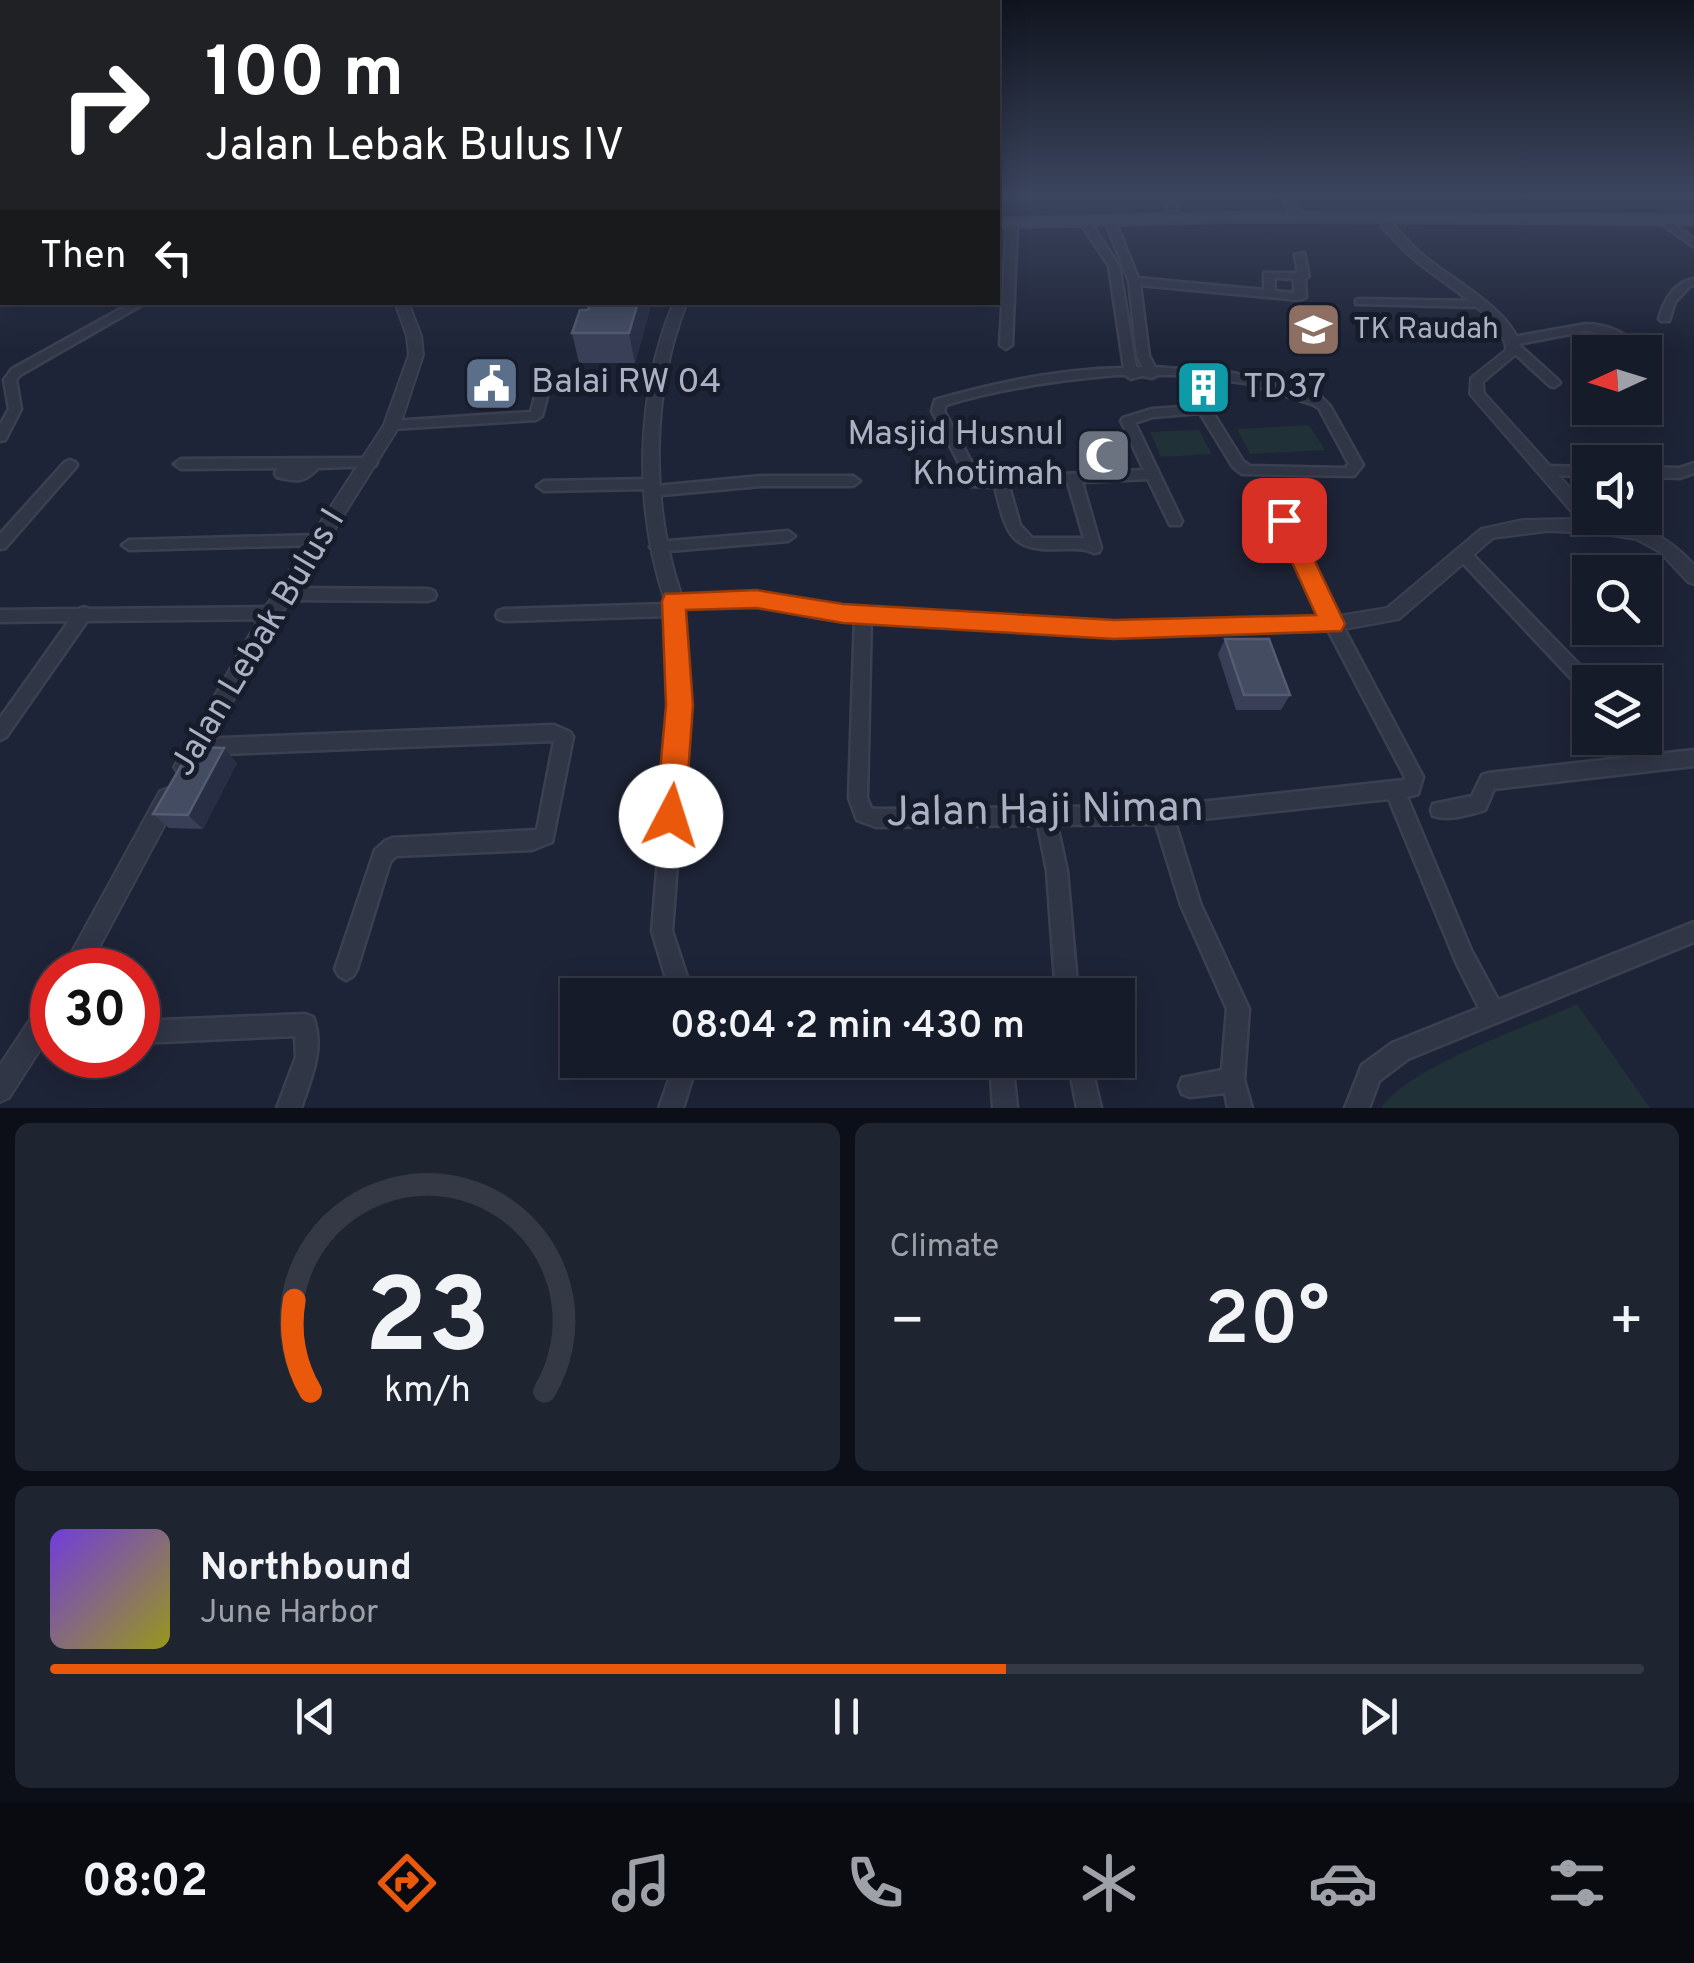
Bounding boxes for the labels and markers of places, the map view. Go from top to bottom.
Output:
school or university icon: TK Raudah [1284,300,1344,360]
place label: TK Raudah [1353,312,1499,349]
public building icon: Balai RW 04 [462,353,522,413]
building icon: TD37 [1174,358,1234,418]
place label: Balai RW 04 [531,361,721,405]
place label: TD37 [1243,366,1326,410]
place label: Masjid Husnul Khotimah [847,413,1064,497]
mosque icon: Masjid Husnul Khotimah [1073,425,1133,485]
pin [1242,478,1327,563]

